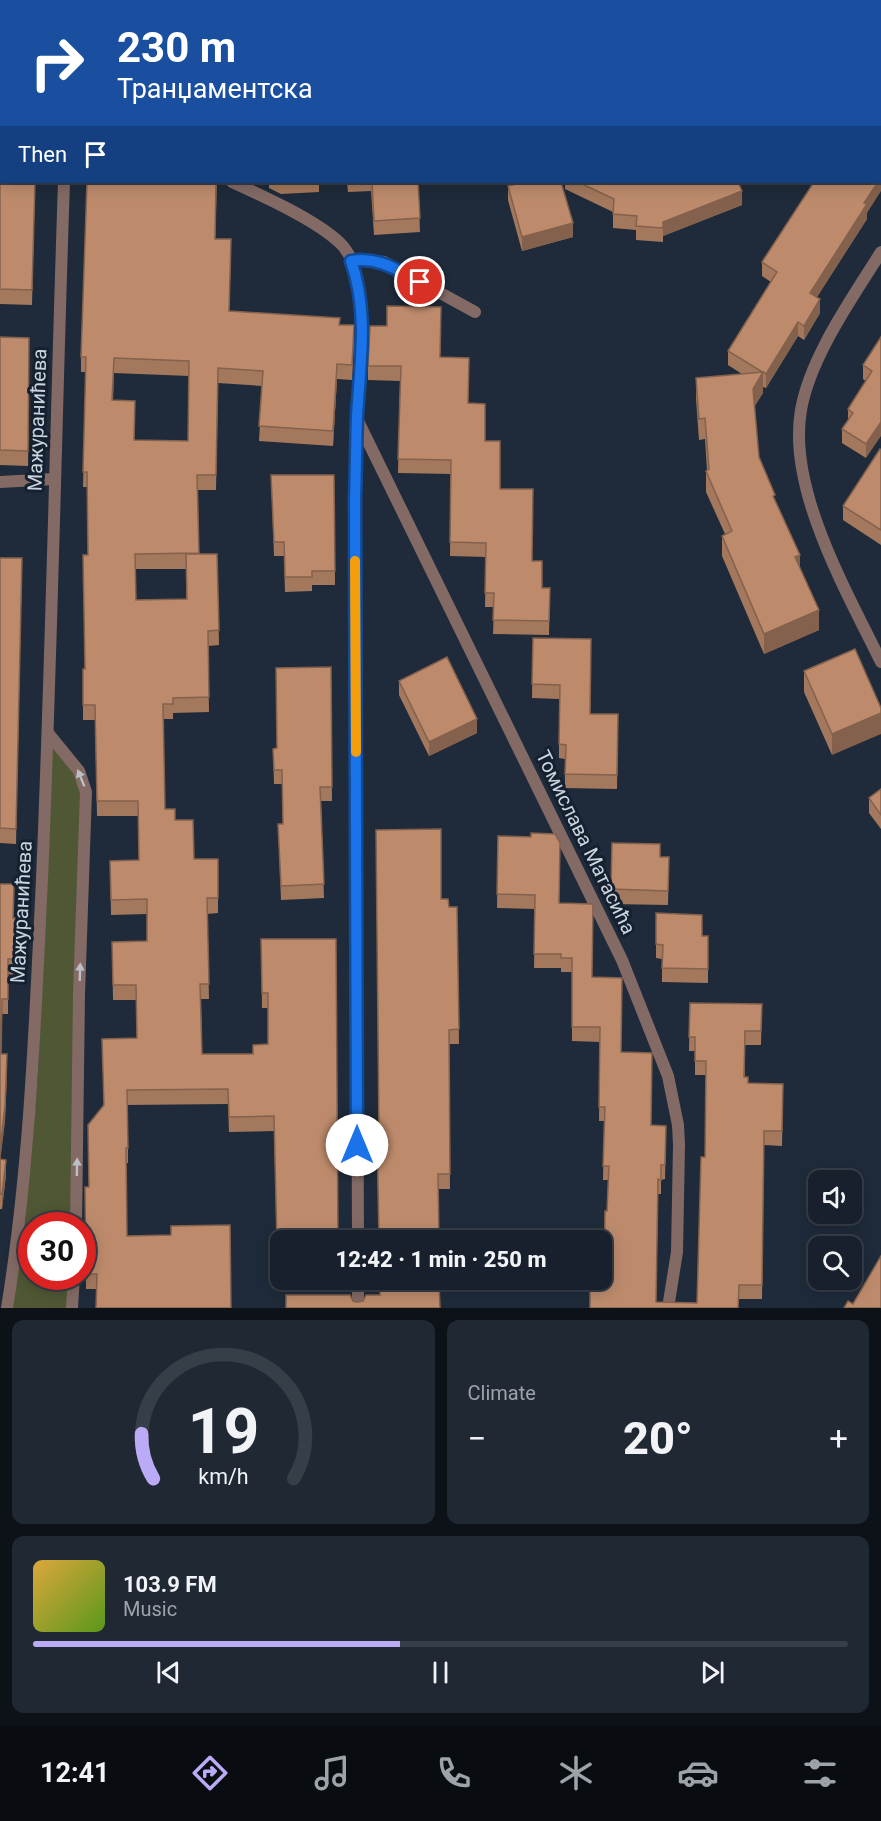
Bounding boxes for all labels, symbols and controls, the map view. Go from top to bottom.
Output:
text: 230 m [117,23,236,72]
icon: right [18,24,96,102]
text: Транџаментска [117,73,313,105]
icon: arrive [79,138,112,171]
text: Then [18,142,67,167]
pin [394,256,445,307]
icon: arrive [403,265,436,298]
street label: Мажуранићева [23,348,51,492]
street label: Томислава Матасића [531,746,641,938]
one-way arrow [76,769,85,787]
street label: Мажуранићева [5,840,37,984]
one-way arrow [75,963,84,982]
position arrow [325,1113,389,1177]
one-way arrow [72,1158,82,1177]
map controls [808,1170,862,1290]
button: sound [808,1170,862,1224]
speed limit sign: 30 [18,1212,96,1290]
button: search [808,1236,862,1290]
text: 12:42 · 1 min · 250 m [336,1247,546,1272]
text: Climate [468,1381,536,1405]
text: 19 [187,1395,259,1468]
text: 20° [623,1412,693,1465]
text: − [468,1419,486,1458]
text: + [829,1419,848,1458]
text: km/h [198,1464,248,1489]
text: 103.9 FM [123,1572,217,1597]
text: Music [123,1597,177,1621]
icon: previous [152,1656,185,1689]
icon: pause [424,1656,457,1689]
icon: next [696,1656,729,1689]
icon: directions [189,1752,231,1794]
icon: music [311,1752,353,1794]
icon: phone [433,1752,475,1794]
icon: climate [555,1752,597,1794]
icon: car [677,1752,719,1794]
icon: filters [799,1752,841,1794]
text: 12:41 [40,1757,110,1789]

